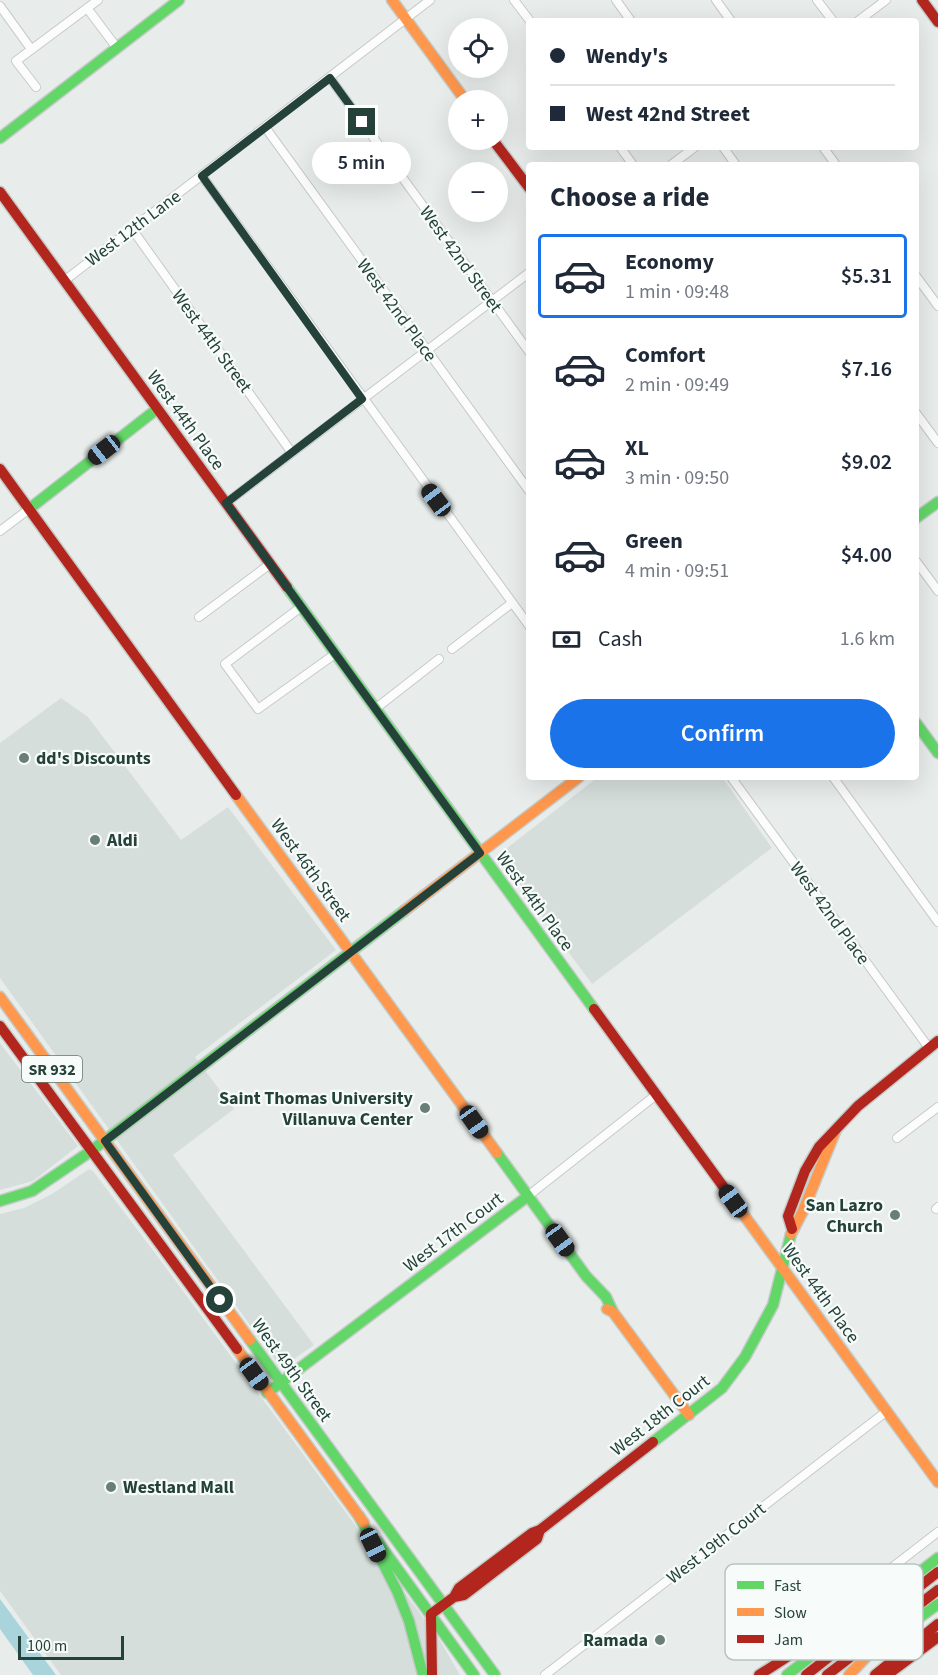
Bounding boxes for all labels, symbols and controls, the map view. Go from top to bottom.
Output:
map controls [448,18,508,222]
button: locate [448,18,508,78]
text: Wendy's [586,40,668,72]
button: + [448,90,508,150]
text: West 42nd Street [586,98,750,130]
route end [348,108,375,135]
callout: 5 min [312,143,412,185]
text: 5 min [338,149,385,177]
button: − [448,162,508,222]
text: Choose a ride [550,178,710,217]
street label: West 12th Lane [80,184,186,273]
street label: West 42nd Street [413,201,508,318]
text: Economy [625,246,714,278]
icon: car [553,249,607,303]
street label: West 42nd Place [351,254,443,367]
text: $5.31 [841,260,892,292]
text: 1 min · 09:48 [625,278,729,306]
street label: West 44th Street [166,284,258,398]
text: Comfort [625,339,706,371]
icon: car [553,342,607,396]
text: $7.16 [841,353,892,385]
street label: West 44th Place [141,365,230,475]
text: 2 min · 09:49 [625,371,729,399]
car [84,432,124,468]
text: XL [625,432,649,464]
icon: car [553,435,607,489]
text: $9.02 [841,446,892,478]
text: 3 min · 09:50 [625,464,729,492]
car [418,480,454,520]
text: Green [625,525,683,557]
icon: car [553,528,607,582]
text: $4.00 [841,539,892,571]
text: 4 min · 09:51 [625,557,729,585]
icon: cash [550,623,583,656]
text: Cash [598,623,643,655]
text: 1.6 km [840,625,895,653]
button: Confirm [550,699,895,768]
place label: dd's Discounts [36,746,151,771]
marker: dd's Discounts [17,751,31,765]
street label: West 46th Street [265,813,357,927]
place label: Aldi [106,828,138,853]
marker: Aldi [88,833,102,847]
street label: West 44th Place [490,846,579,956]
street label: West 42nd Place [784,857,876,970]
road number: SR 932 [22,1056,82,1082]
place label: Saint Thomas University Villanuva Center [219,1086,414,1132]
marker: Saint Thomas University Villanuva Center [418,1101,432,1115]
car [456,1102,492,1142]
car [715,1181,751,1221]
street label: West 17th Court [398,1186,509,1278]
place label: San Lazro Church [806,1193,883,1239]
marker: San Lazro Church [888,1208,902,1222]
car [542,1220,578,1260]
street label: West 44th Place [776,1238,865,1348]
route start [206,1286,233,1313]
street label: West 49th Street [246,1313,338,1427]
car [236,1354,272,1394]
street label: West 18th Court [606,1369,715,1462]
place label: Westland Mall [123,1475,234,1500]
marker: Westland Mall [104,1480,118,1494]
street label: West 19th Court [662,1497,771,1590]
car [357,1525,389,1565]
legend [725,1564,923,1660]
text: Fast [774,1575,802,1597]
text: Slow [774,1602,807,1624]
place label: Ramada [583,1628,648,1653]
text: Jam [774,1629,803,1651]
scale bar [18,1633,124,1660]
marker: Ramada [653,1633,667,1647]
text: 100 m [27,1635,67,1657]

